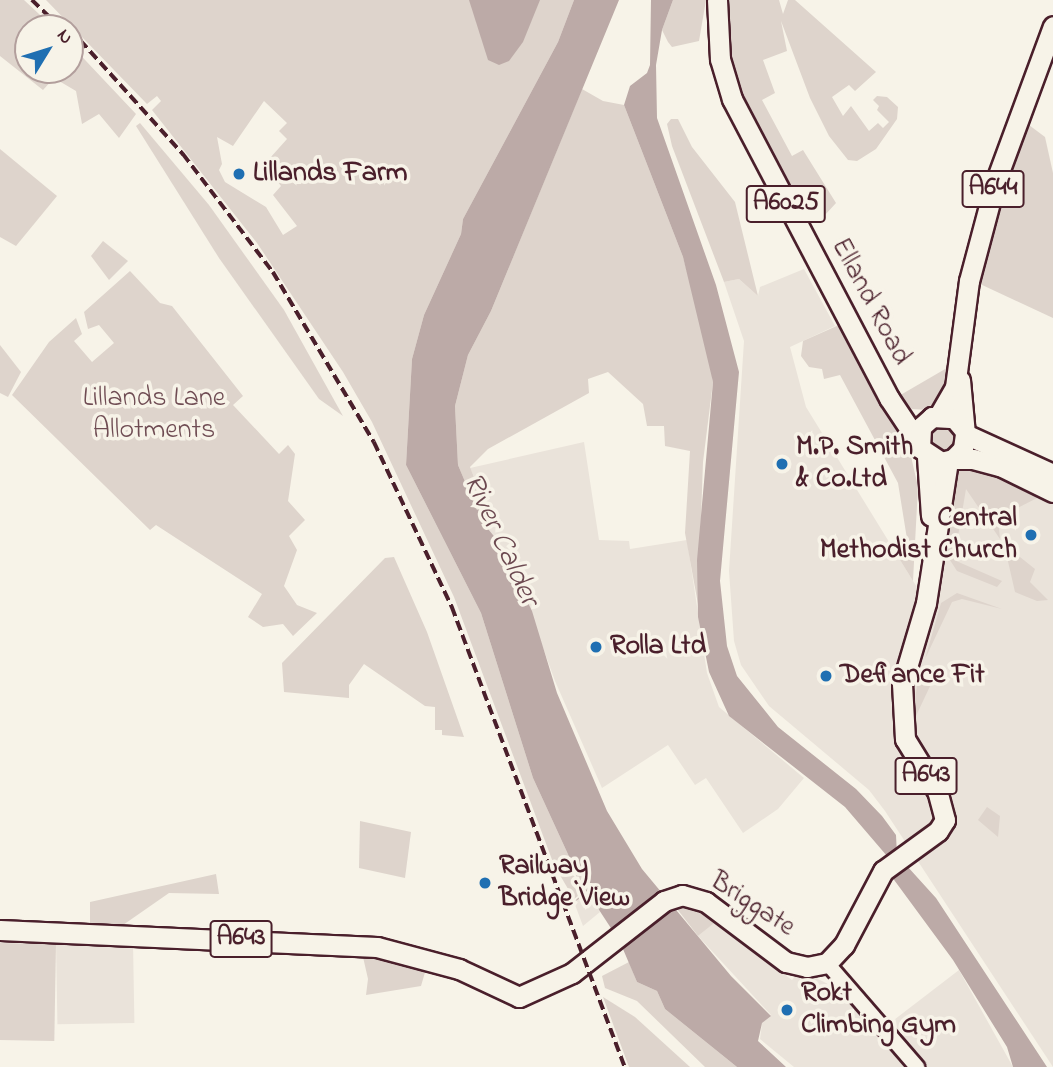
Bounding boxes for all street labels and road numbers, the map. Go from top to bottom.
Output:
road number: A644 [962,166,1024,212]
road number: A6025 [746,182,826,226]
street label: Elland Road [823,233,917,371]
road number: A643 [894,754,958,798]
street label: Briggate [703,865,801,945]
road number: A643 [210,916,272,962]

